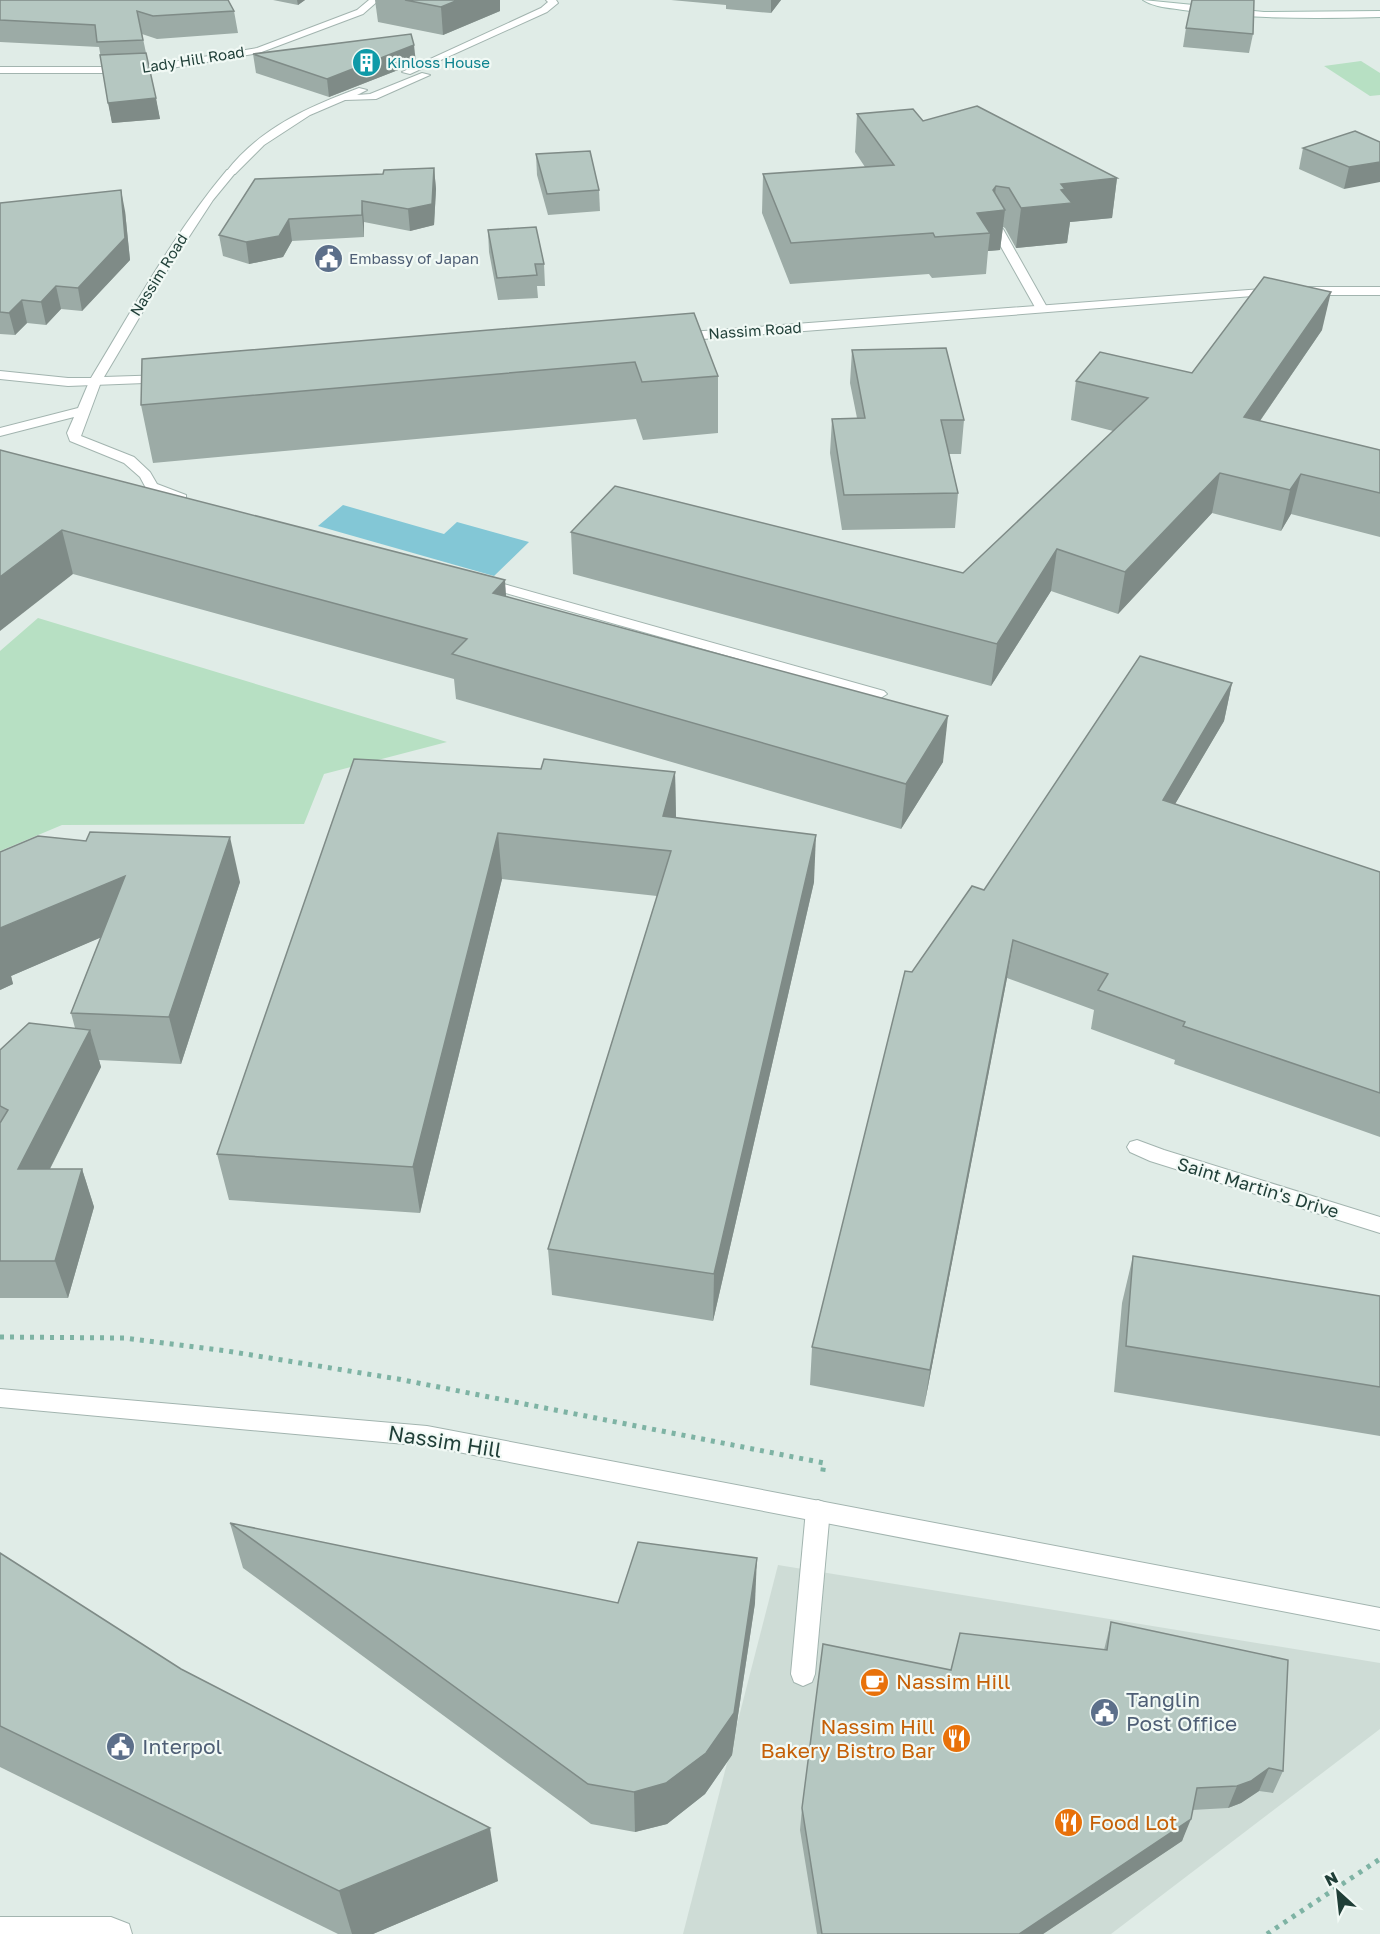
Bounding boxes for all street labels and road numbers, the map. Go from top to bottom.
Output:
street label: Lady Hill Road [140,42,246,76]
street label: Nassim Road [126,230,191,319]
street label: Nassim Road [708,318,802,342]
street label: Saint Martin's Drive [1175,1152,1342,1222]
street label: Nassim Hill [387,1419,504,1463]

